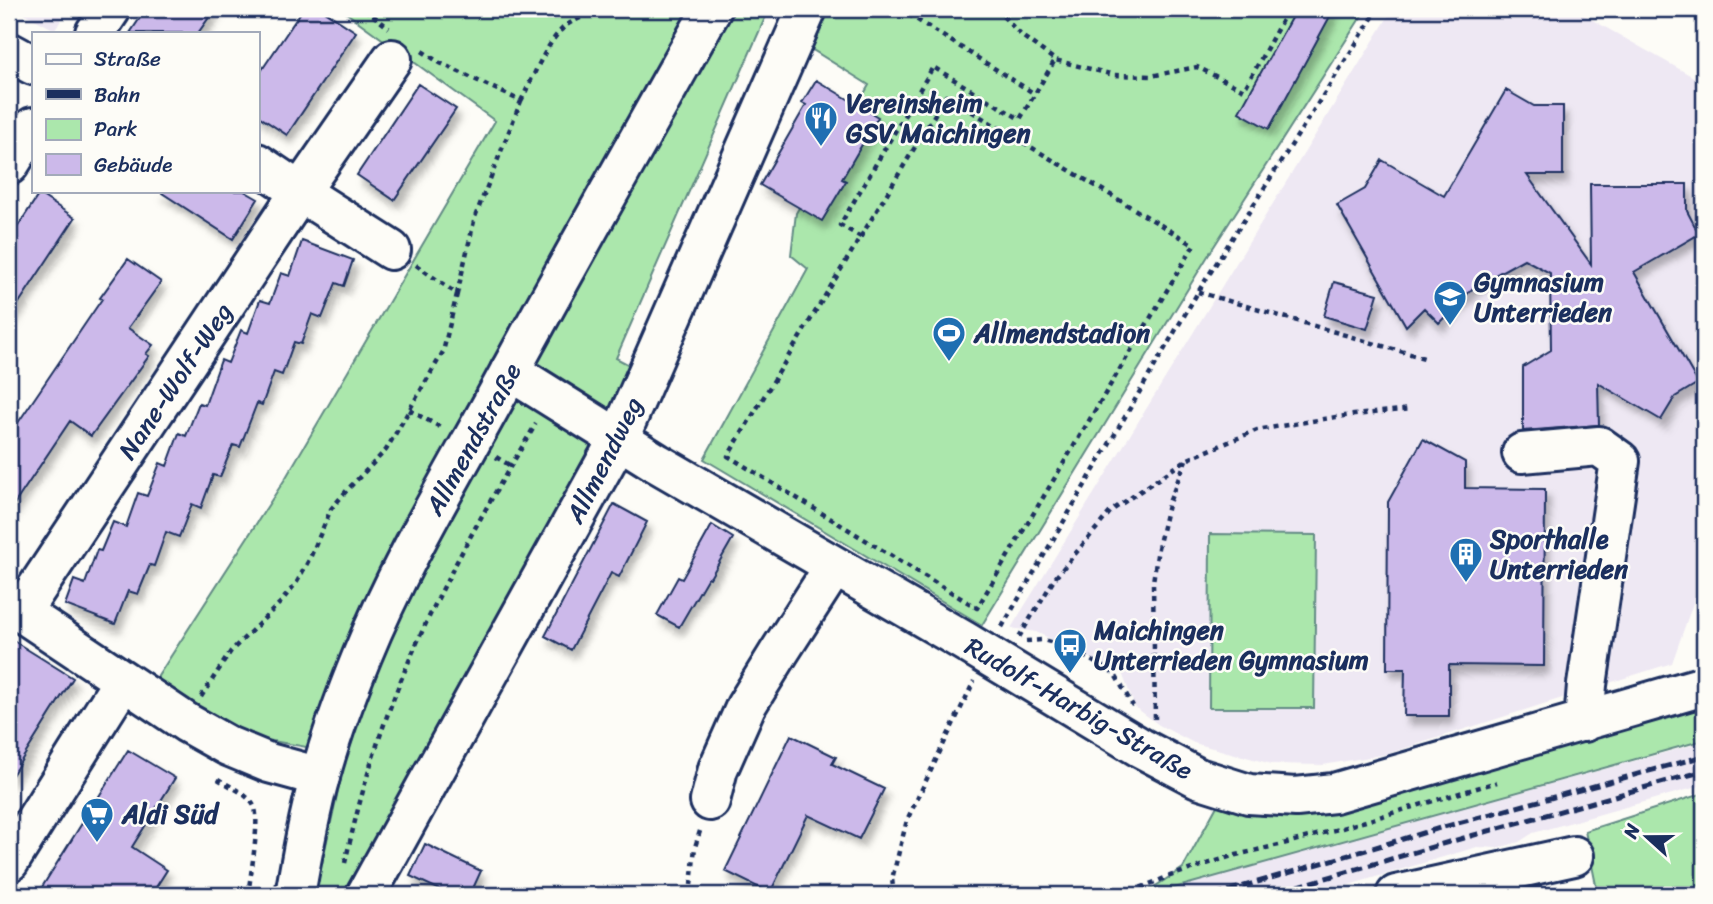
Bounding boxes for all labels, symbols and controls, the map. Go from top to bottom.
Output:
legend [32,32,259,192]
text: Straße [94,40,161,78]
text: Bahn [94,76,140,114]
place label: Vereinsheim GSV Maichingen [846,80,1031,156]
restaurant icon: Vereinsheim GSV Maichingen [802,99,840,148]
text: Park [94,110,137,148]
text: Gebäude [94,146,172,184]
place label: Gymnasium Unterrieden [1474,259,1613,335]
school or university icon: Gymnasium Unterrieden [1431,278,1469,327]
street label: Nane-Wolf-Weg [105,293,245,469]
place label: Allmendstadion [973,310,1151,356]
sports icon: Allmendstadion [930,314,968,363]
street label: Allmendstraße [411,353,534,525]
street label: Allmendweg [552,388,656,533]
place label: Sporthalle Unterrieden [1489,516,1629,592]
building icon: Sporthalle Unterrieden [1447,535,1485,584]
place label: Maichingen Unterrieden Gymnasium [1093,607,1369,683]
street label: Rudolf-Harbig-Straße [956,624,1202,793]
bus stop icon: Maichingen Unterrieden Gymnasium [1051,626,1089,675]
place label: Aldi Süd [121,791,220,837]
supermarket icon: Aldi Süd [78,795,116,844]
north arrow [1612,802,1682,872]
text: N [1613,818,1650,844]

